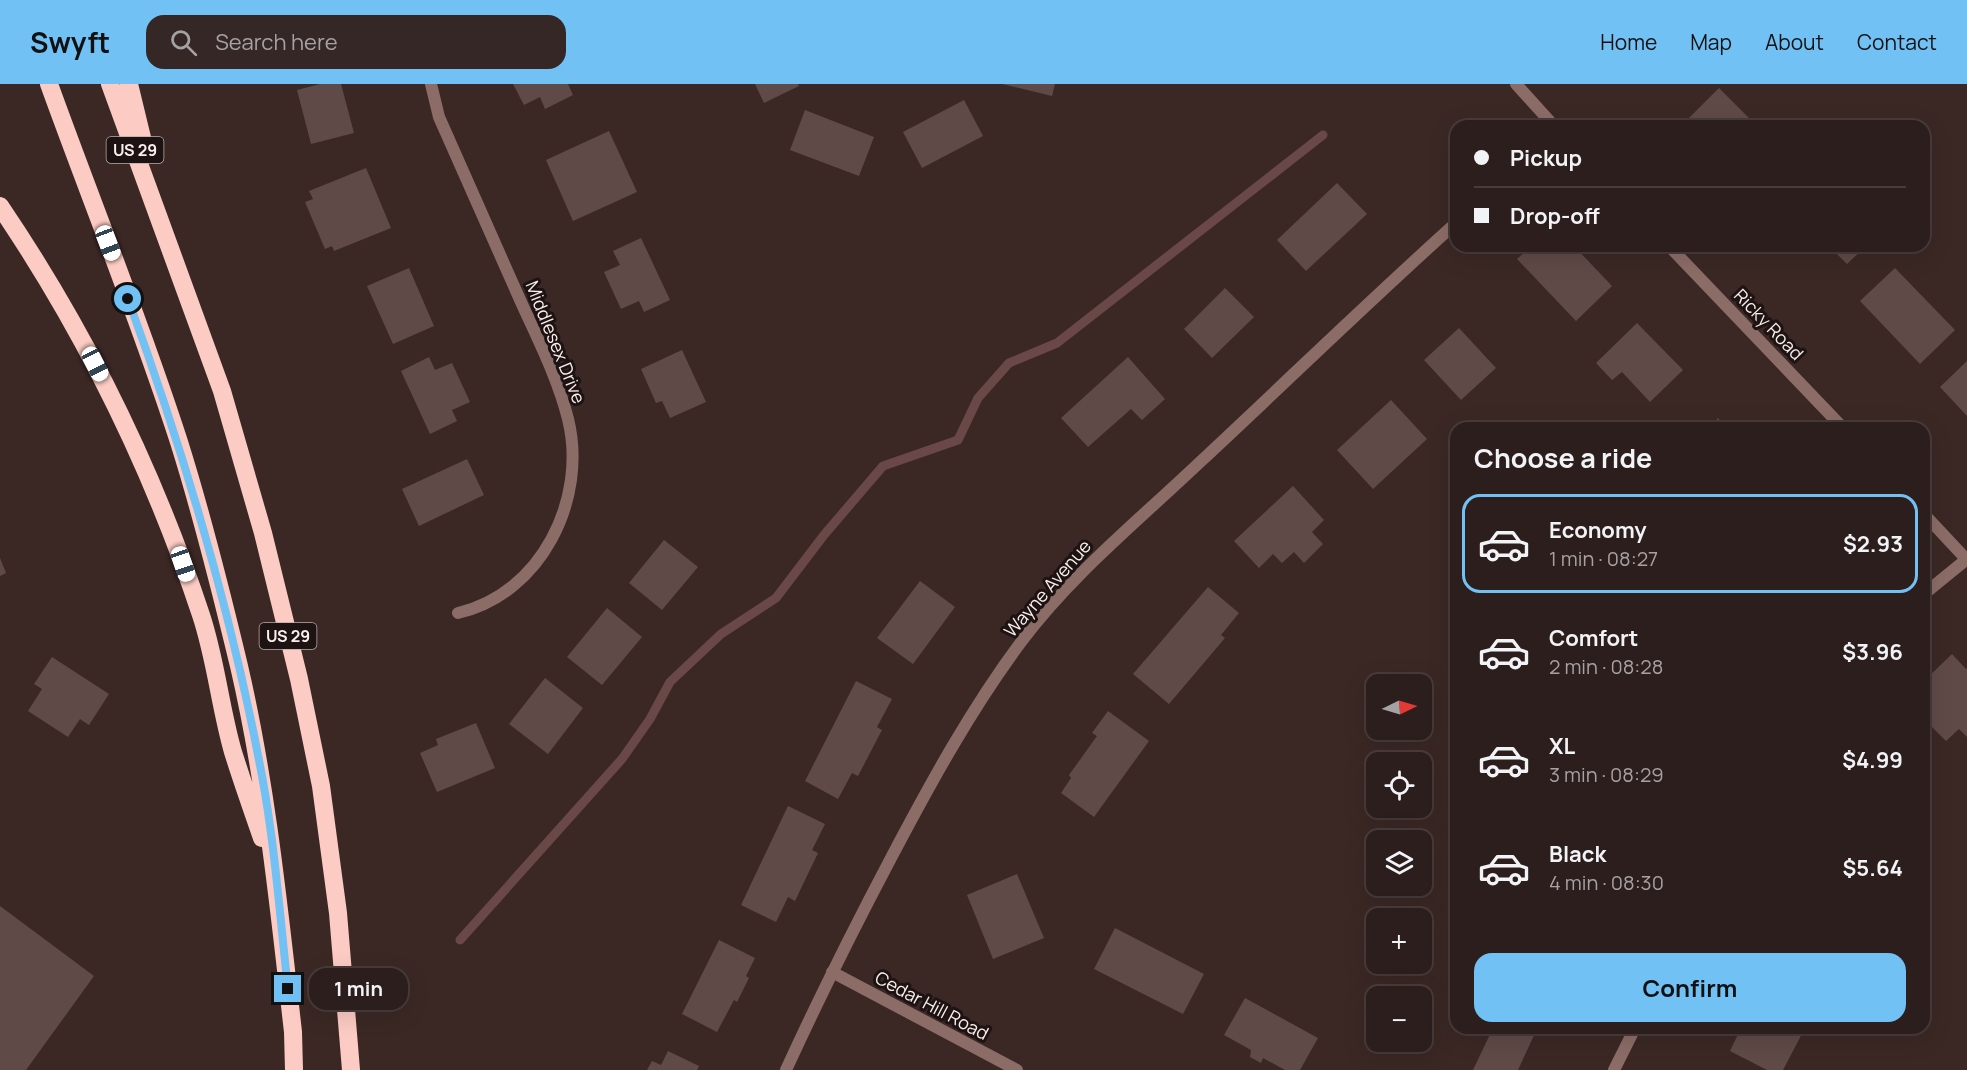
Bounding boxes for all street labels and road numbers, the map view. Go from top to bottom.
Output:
road number: US 29 [106,137,164,163]
street label: Middlesex Drive [520,277,592,407]
street label: Ricky Road [1729,283,1809,365]
street label: Wayne Avenue [998,534,1096,642]
road number: US 29 [260,623,316,649]
street label: Cedar Hill Road [871,965,993,1045]

